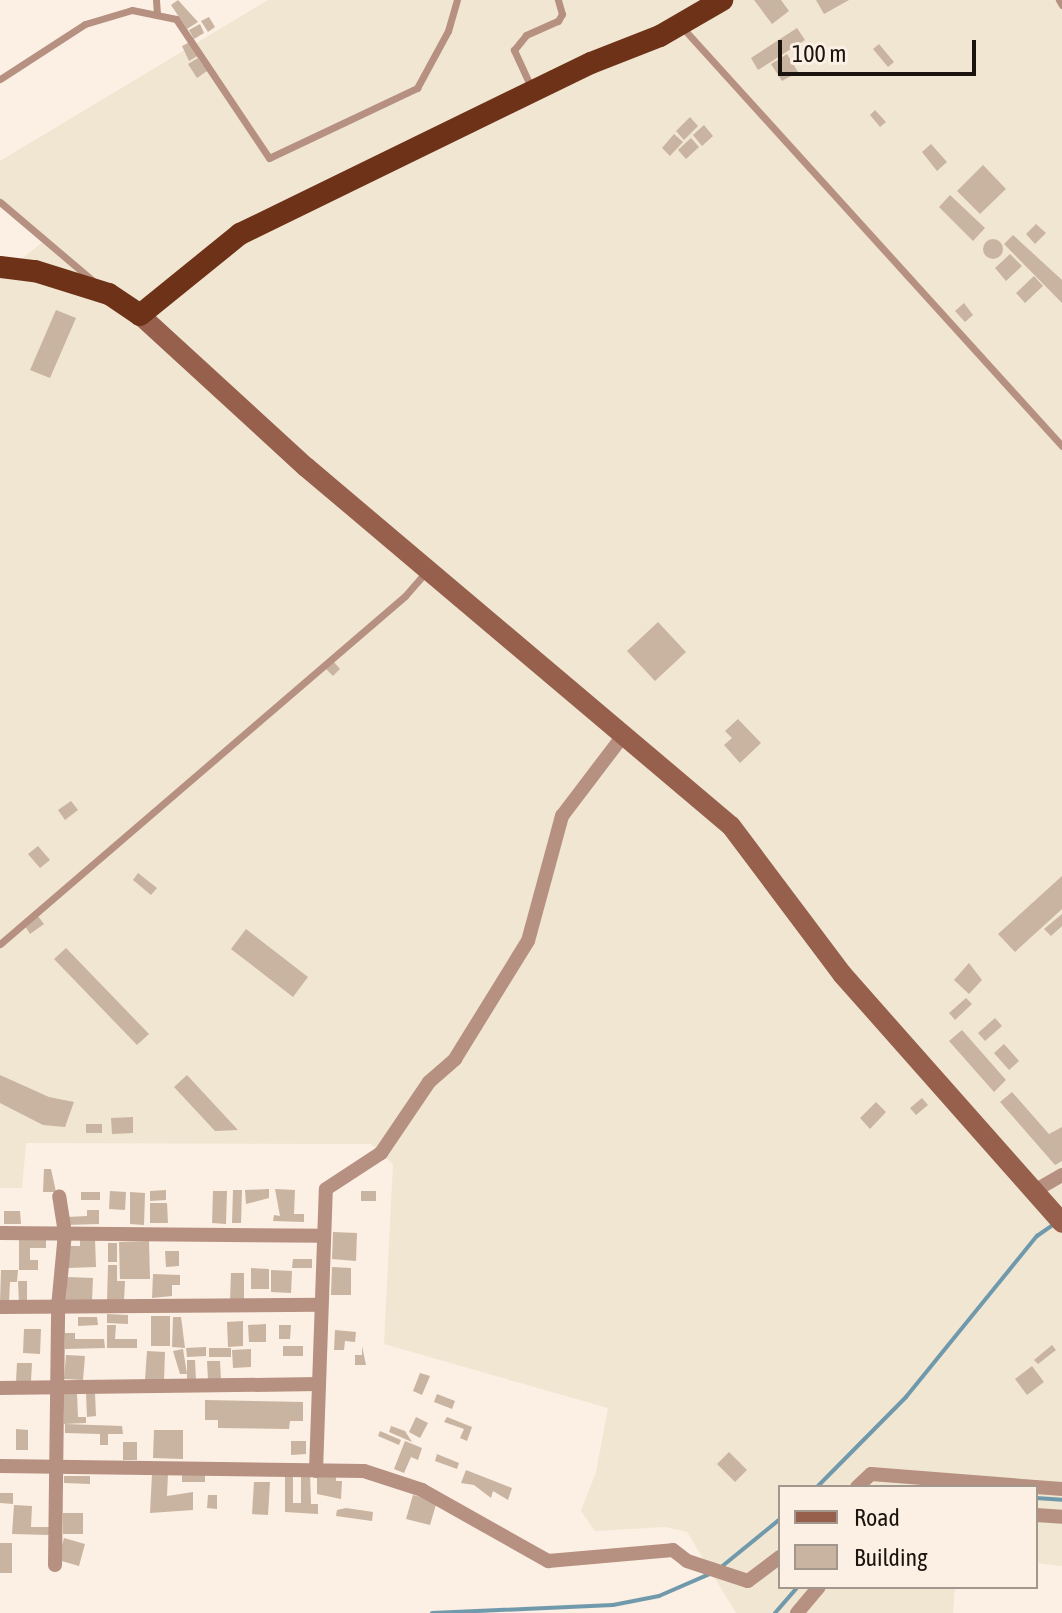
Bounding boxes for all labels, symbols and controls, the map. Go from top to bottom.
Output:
scale bar [782,24,980,74]
text: 100 m [792,40,846,67]
legend [778,1485,1038,1589]
text: Road [854,1504,900,1531]
text: Building [854,1544,927,1571]

